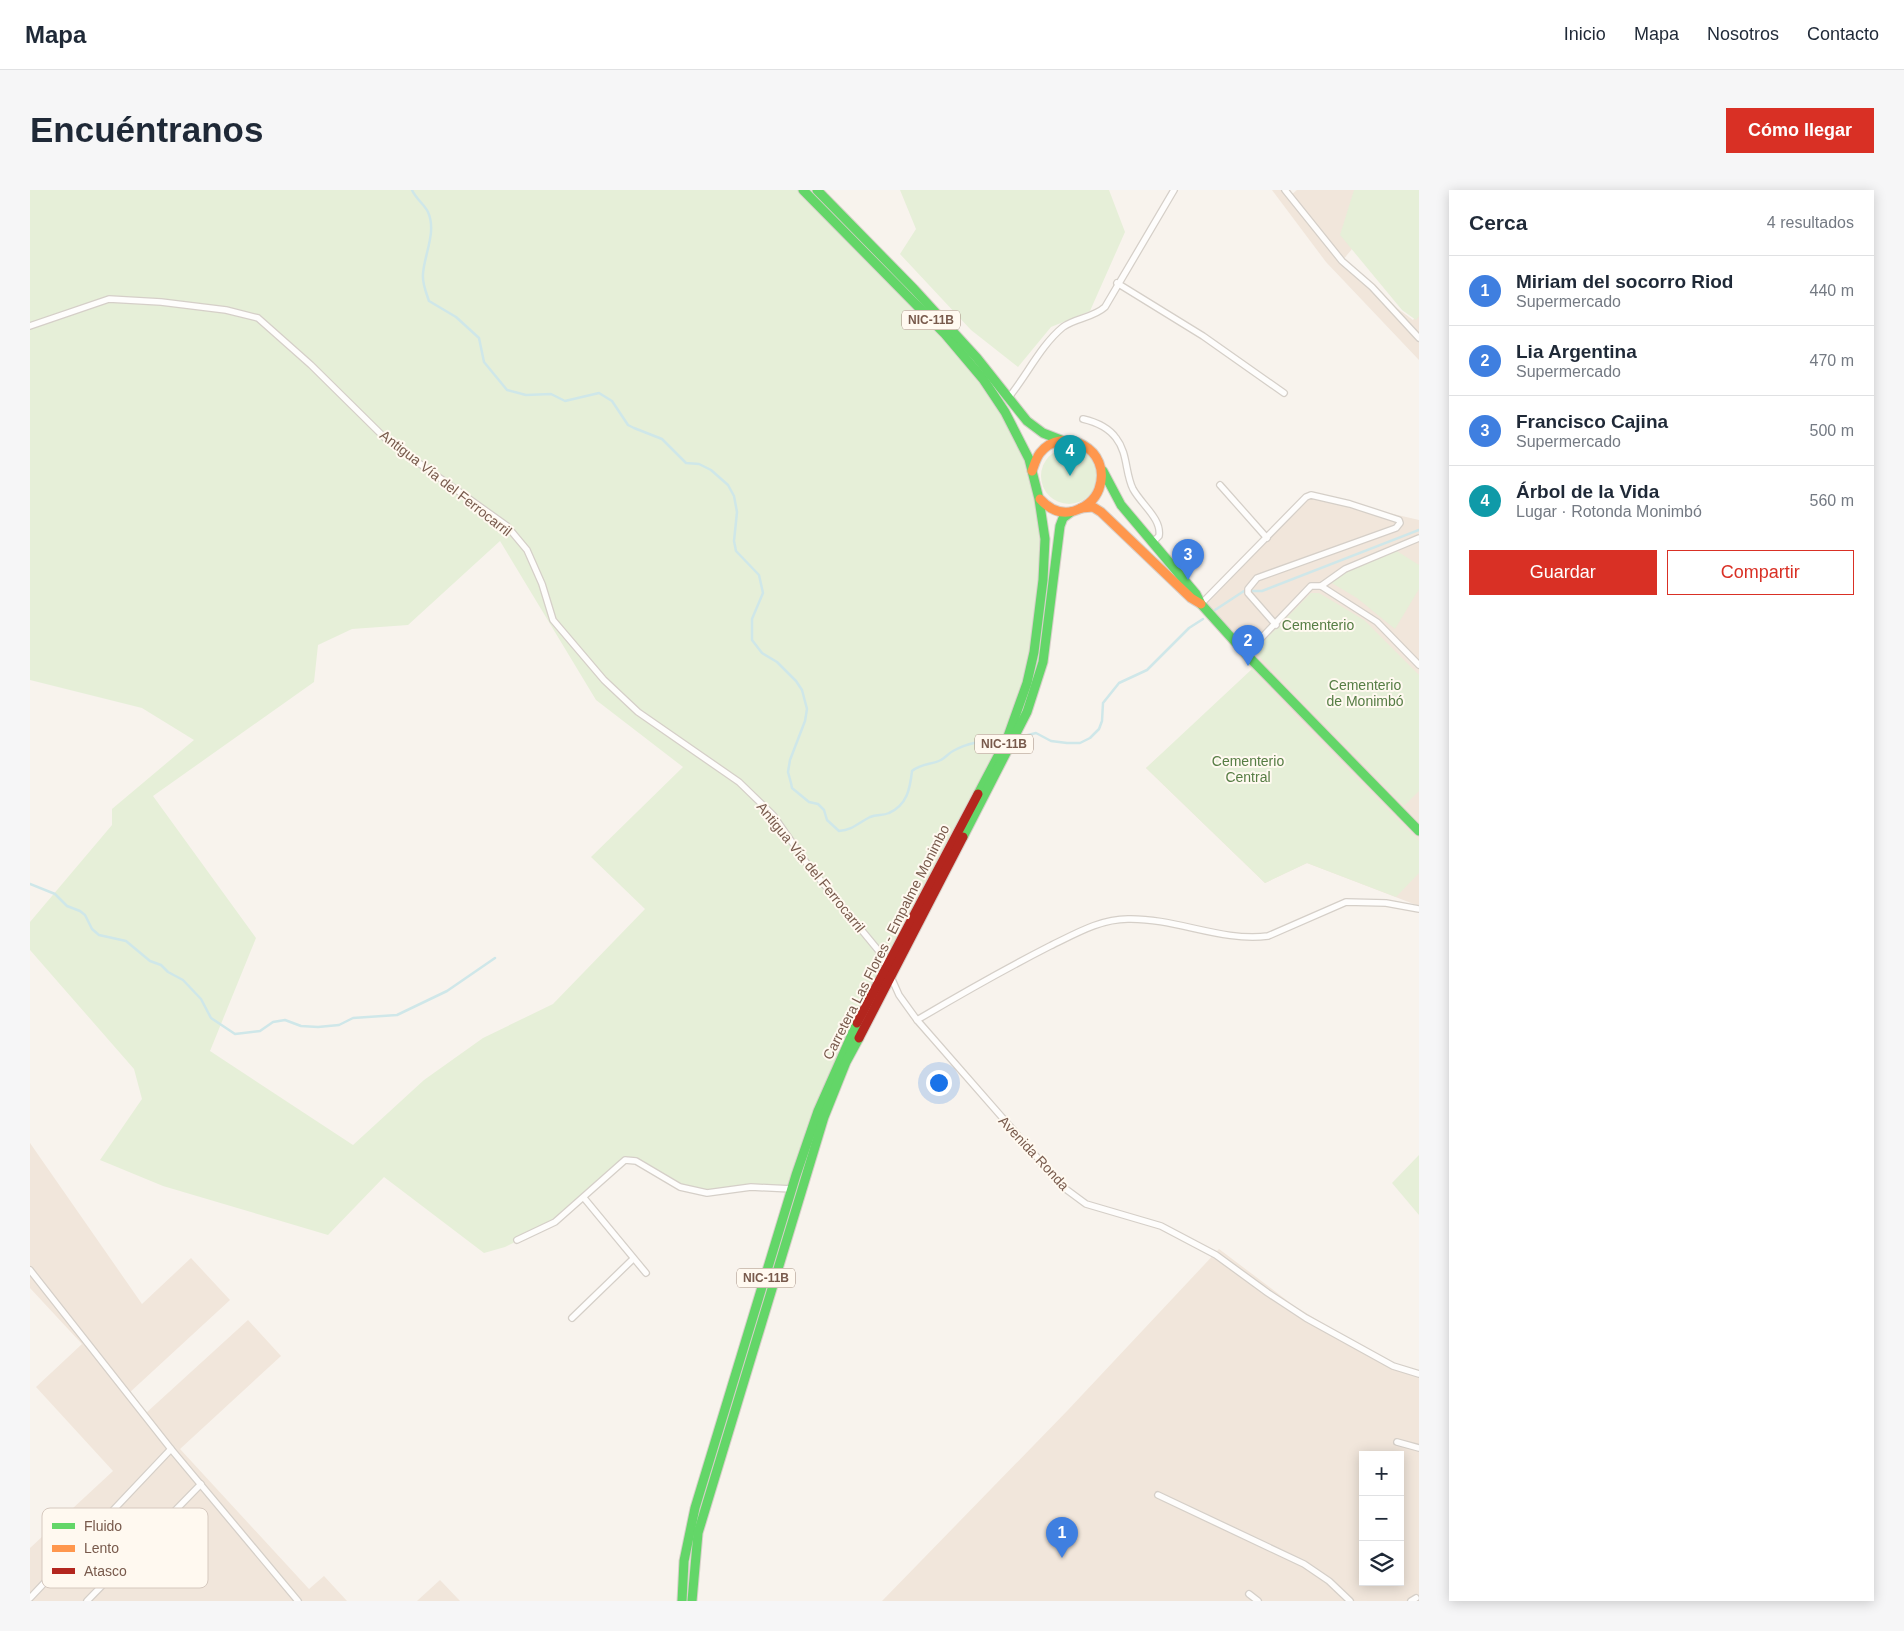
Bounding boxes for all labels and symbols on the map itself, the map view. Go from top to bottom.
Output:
road number: NIC-11B [902,310,960,330]
street label: Antigua Vía del Ferrocarril [377,427,515,539]
pin: 4 [1054,435,1086,476]
pin: 3 [1172,539,1204,580]
park label: Cementerio [1282,617,1354,633]
pin: 2 [1232,625,1264,666]
park label: Cementerio de Monimbó [1326,677,1404,709]
road number: NIC-11B [975,734,1033,754]
park label: Cementerio Central [1212,753,1284,785]
street label: Antigua Vía del Ferrocarril [754,799,868,935]
street label: Carretera Las Flores - Empalme Monimbo [820,822,953,1062]
your location [926,1070,952,1096]
street label: Avenida Ronda [996,1113,1073,1194]
road number: NIC-11B [737,1268,795,1288]
legend [42,1508,208,1588]
pin: 1 [1046,1517,1078,1558]
text: Fluido [84,1518,122,1534]
text: Lento [84,1540,119,1556]
text: Atasco [84,1563,127,1579]

